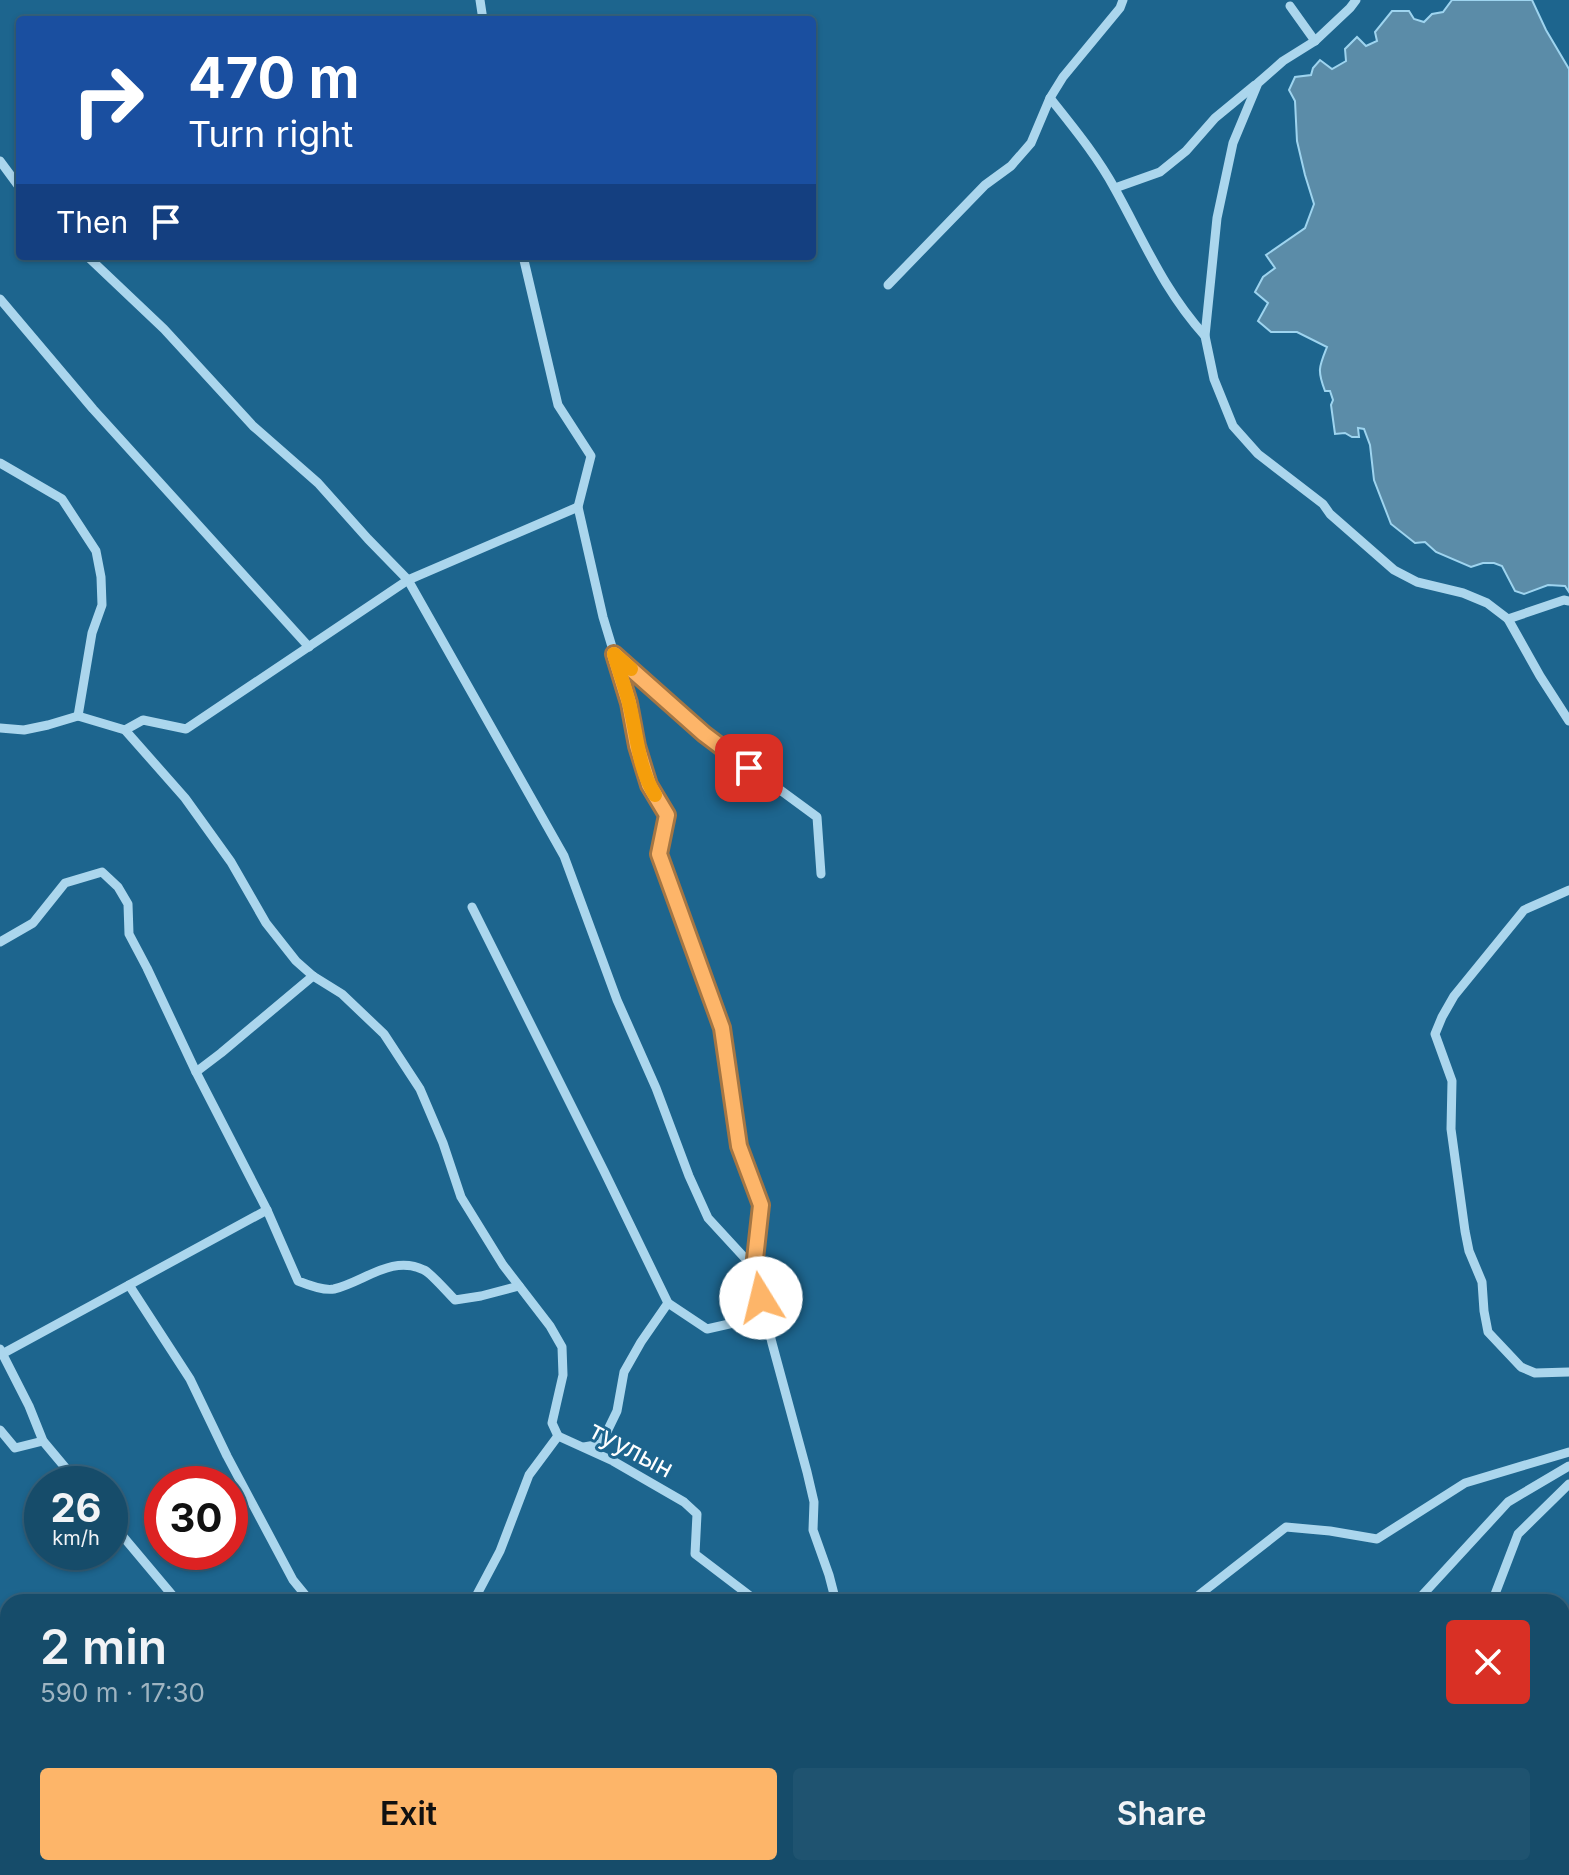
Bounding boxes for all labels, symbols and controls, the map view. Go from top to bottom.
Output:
text: 470 m [188,44,360,112]
icon: right [56,48,160,152]
text: Turn right [188,112,353,156]
icon: arrive [144,200,188,244]
text: Then [56,204,128,240]
pin [715,734,783,802]
icon: arrive [727,746,771,790]
position arrow [719,1256,803,1340]
street label: туулын [585,1414,679,1484]
speed limit sign: 30 [144,1466,248,1570]
text: 26 [50,1483,102,1532]
text: km/h [52,1526,100,1550]
text: 2 min [40,1617,167,1676]
button: close [1446,1620,1530,1704]
text: 590 m · 17:30 [40,1677,205,1708]
button: Exit [40,1768,777,1860]
button: Share [793,1768,1530,1860]

